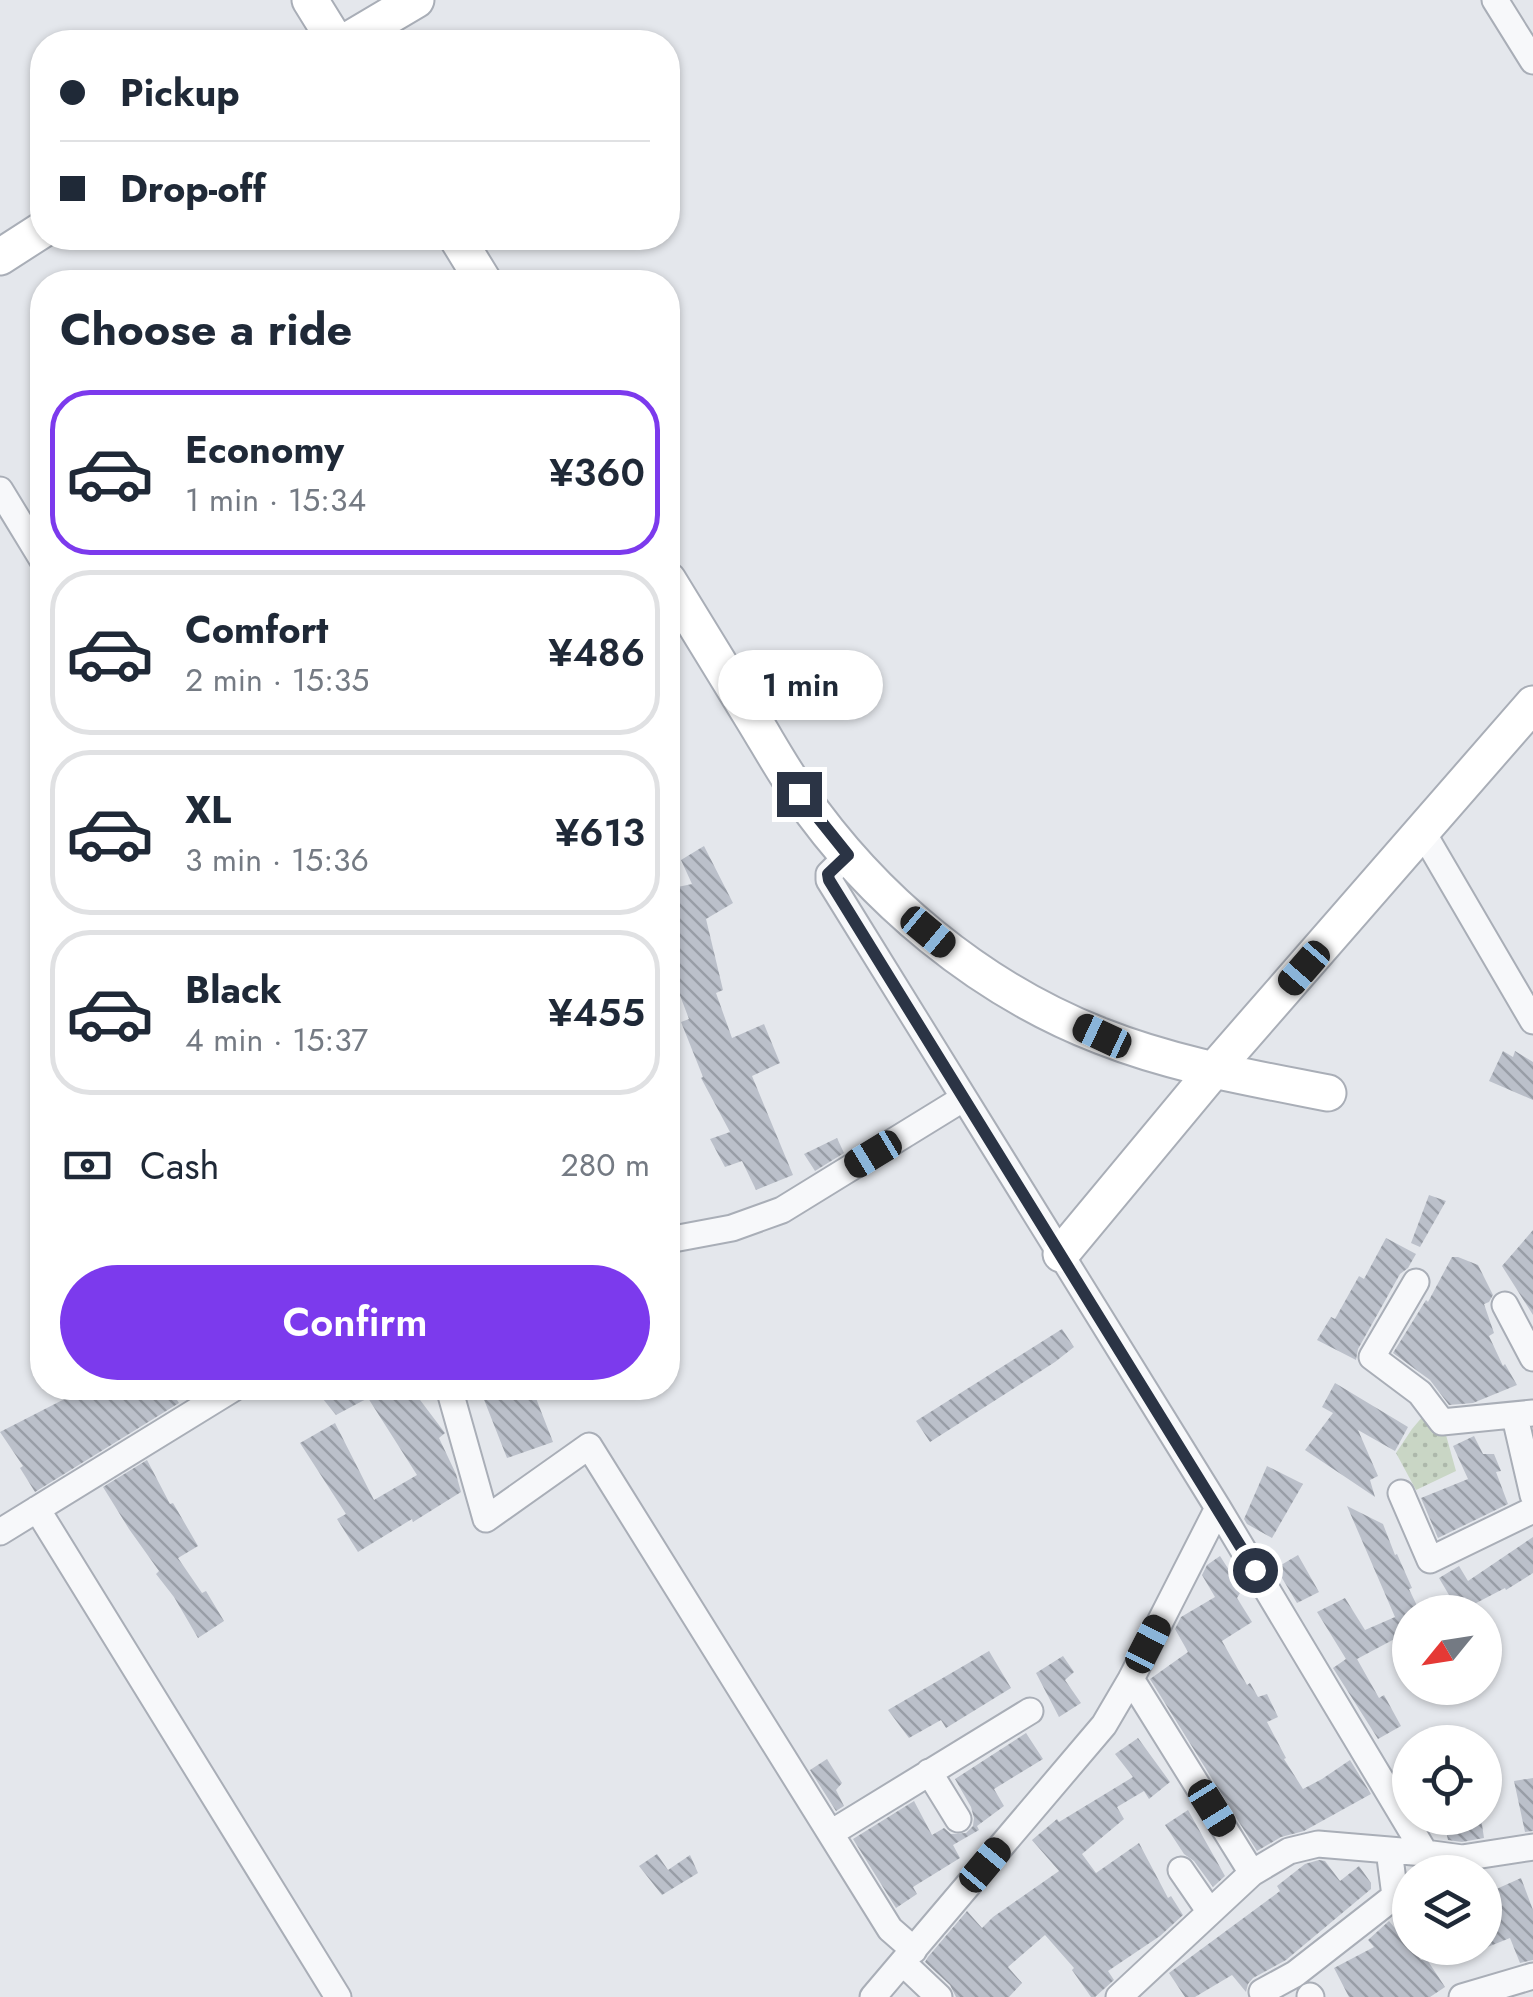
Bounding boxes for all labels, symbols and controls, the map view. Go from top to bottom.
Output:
text: Pickup [120,65,240,120]
text: Drop-off [120,161,266,216]
text: Choose a ride [60,297,352,362]
text: Economy [185,422,344,477]
icon: car [65,428,155,518]
text: ¥360 [549,445,645,500]
text: 1 min · 15:34 [185,477,366,523]
text: Comfort [185,602,328,657]
icon: car [65,608,155,698]
text: ¥486 [548,625,645,680]
callout: 1 min [716,649,882,719]
text: 2 min · 15:35 [185,657,369,703]
text: 1 min [762,662,839,708]
route end [777,772,822,817]
text: XL [185,782,231,837]
icon: car [65,788,155,878]
text: ¥613 [555,805,645,860]
text: 3 min · 15:36 [185,837,369,883]
car [895,901,961,963]
car [1273,936,1335,1000]
text: Black [185,962,282,1017]
icon: car [65,968,155,1058]
text: ¥455 [548,985,645,1040]
car [1068,1010,1136,1062]
text: 4 min · 15:37 [185,1017,368,1063]
car [840,1126,906,1182]
icon: cash [60,1138,115,1193]
text: Cash [140,1138,220,1193]
text: 280 m [561,1142,650,1188]
button: Confirm [60,1265,650,1380]
route start [1233,1548,1278,1593]
north arrow [1392,1595,1502,1705]
map controls [1392,1595,1502,1965]
car [1121,1610,1175,1678]
button: locate [1392,1725,1502,1835]
car [1183,1775,1241,1841]
car [954,1832,1016,1898]
button: layers [1392,1855,1502,1965]

